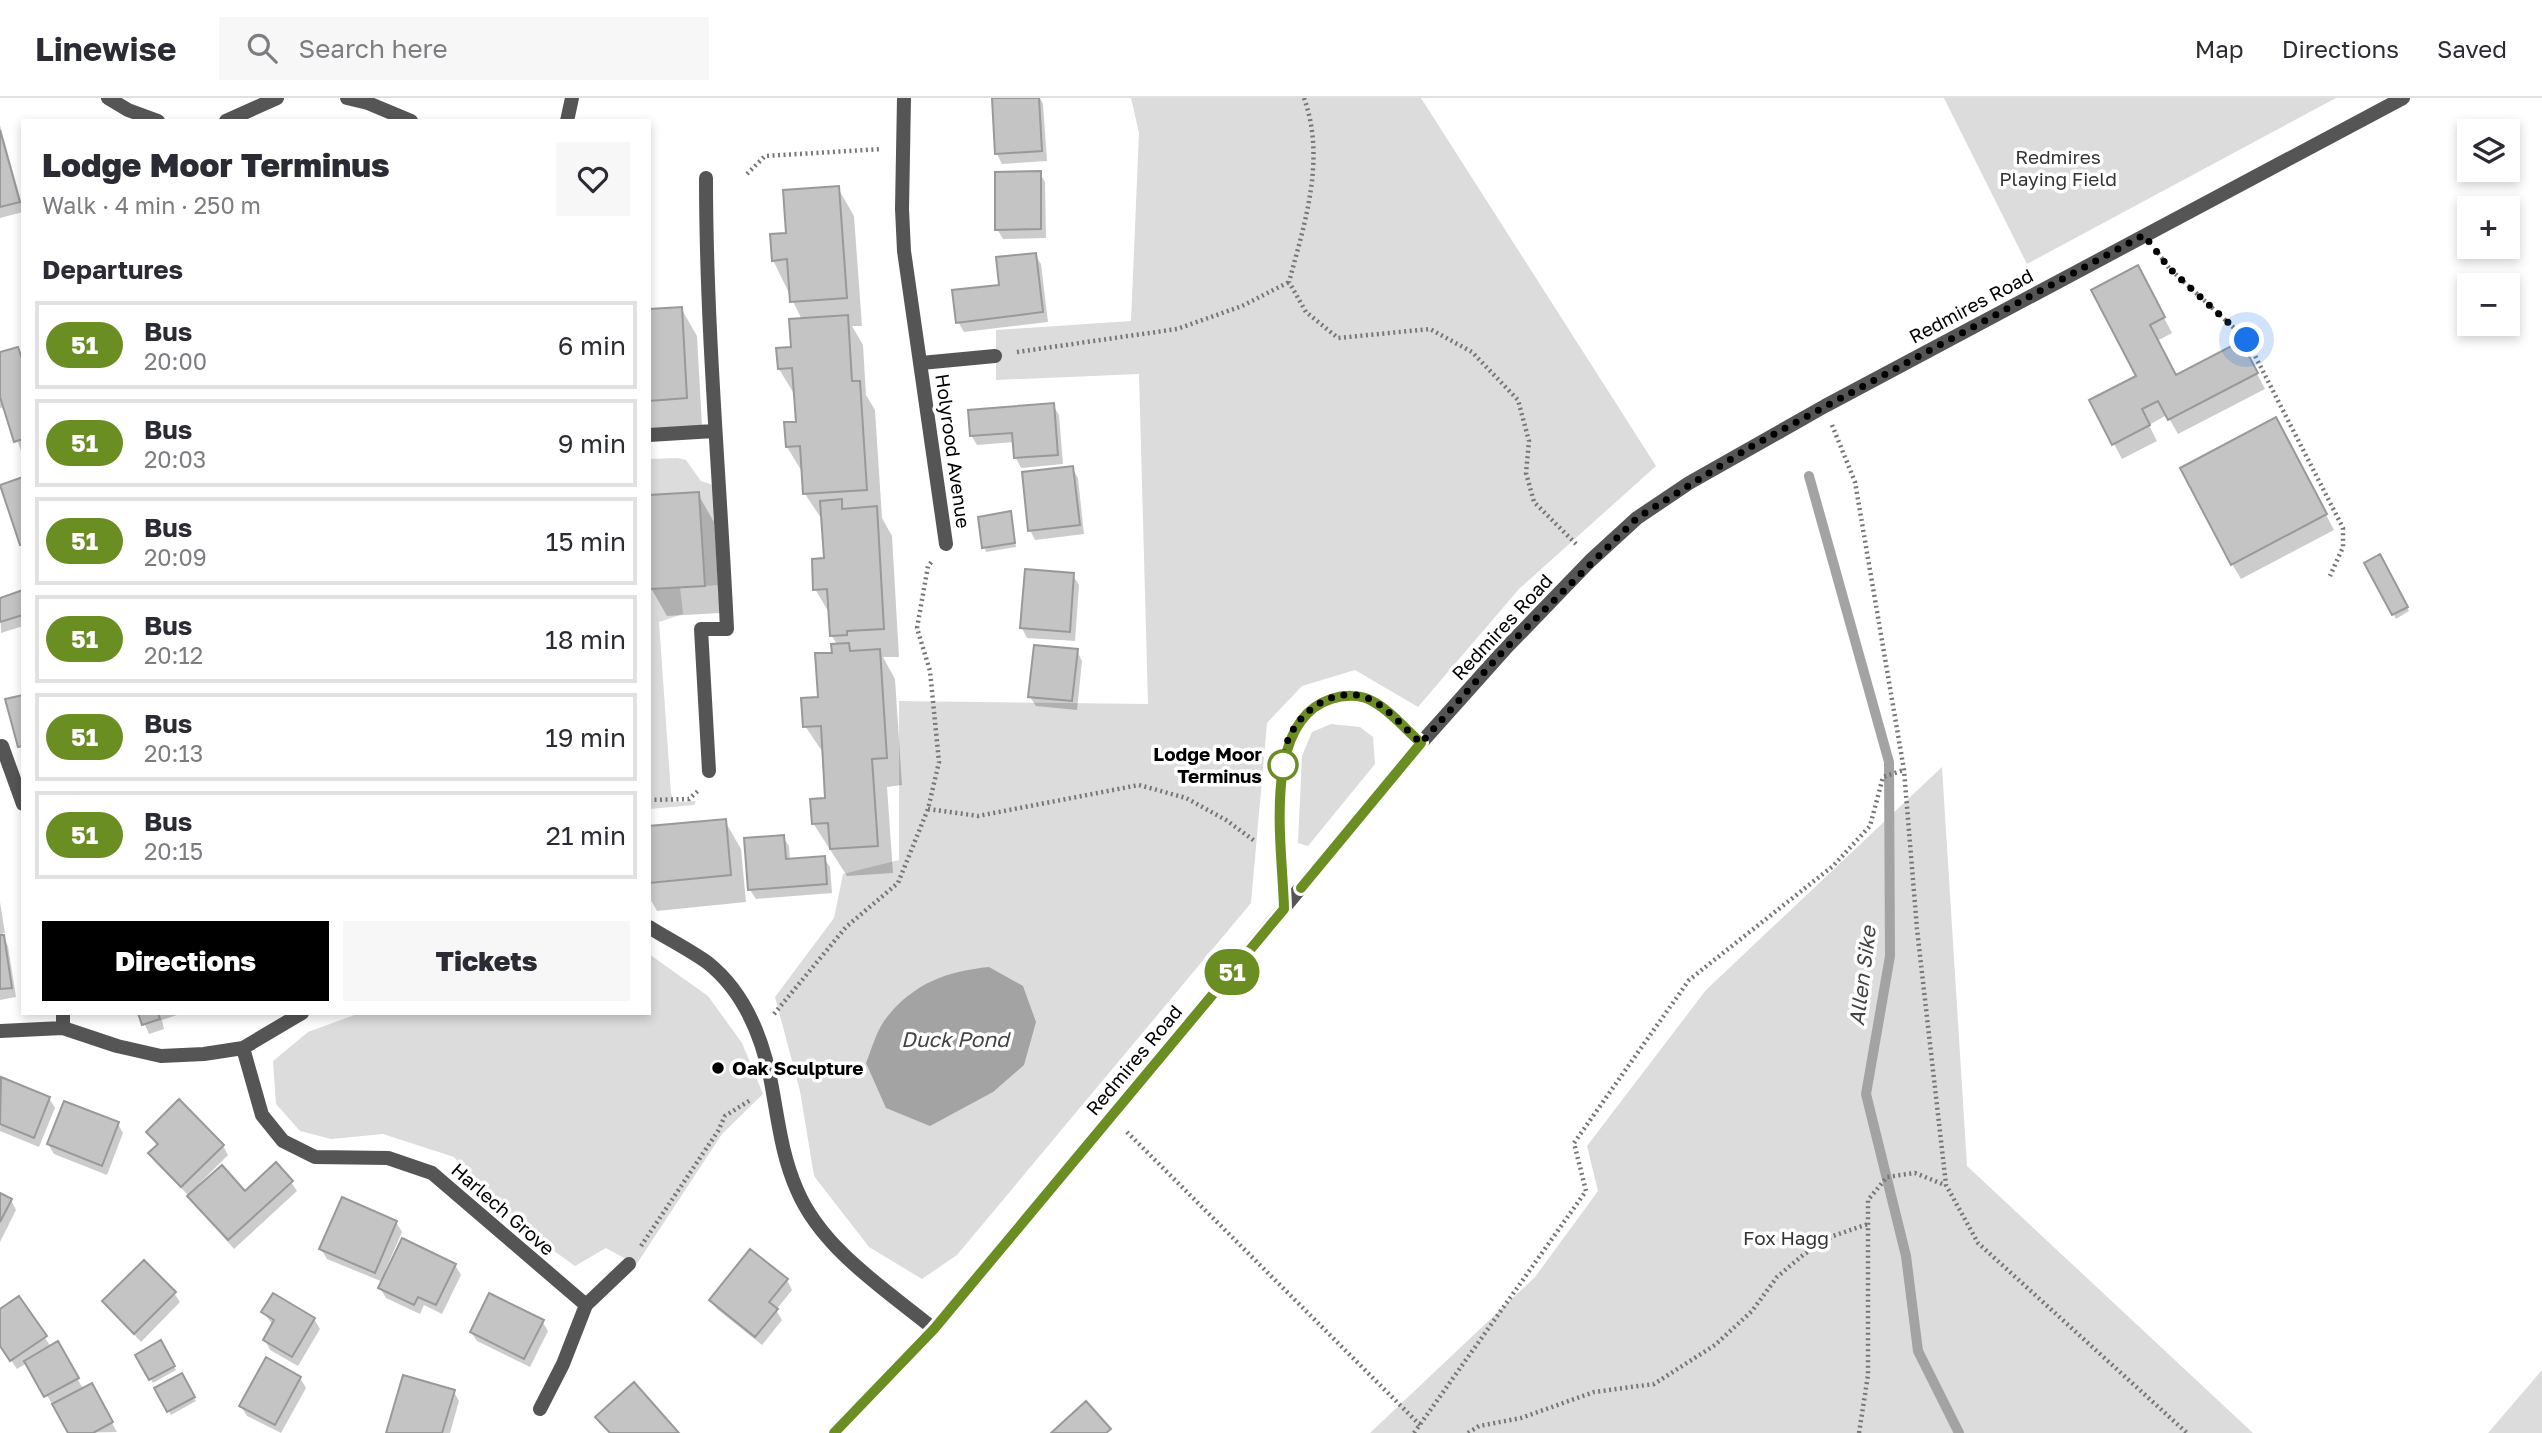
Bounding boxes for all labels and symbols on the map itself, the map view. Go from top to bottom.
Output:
park label: Redmires Playing Field [1999,145,2117,190]
street label: Redmires Road [1905,263,2037,348]
your location [2229,322,2264,357]
street label: Holyrood Avenue [931,372,976,530]
street label: Redmires Road [1447,569,1557,685]
place label: Lodge Moor Terminus [1153,742,1263,787]
marker: Lodge Moor Terminus [1268,750,1298,780]
water label: Allen Sike [1843,923,1881,1027]
line badge: 51 [1200,949,1264,995]
street label: Redmires Road [1081,1000,1186,1120]
water label: Duck Pond [901,1026,1011,1052]
place label: Oak Sculpture [732,1056,864,1079]
marker: Oak Sculpture [710,1060,726,1076]
street label: Harlech Grove [447,1158,560,1260]
park label: Fox Hagg [1743,1226,1829,1249]

